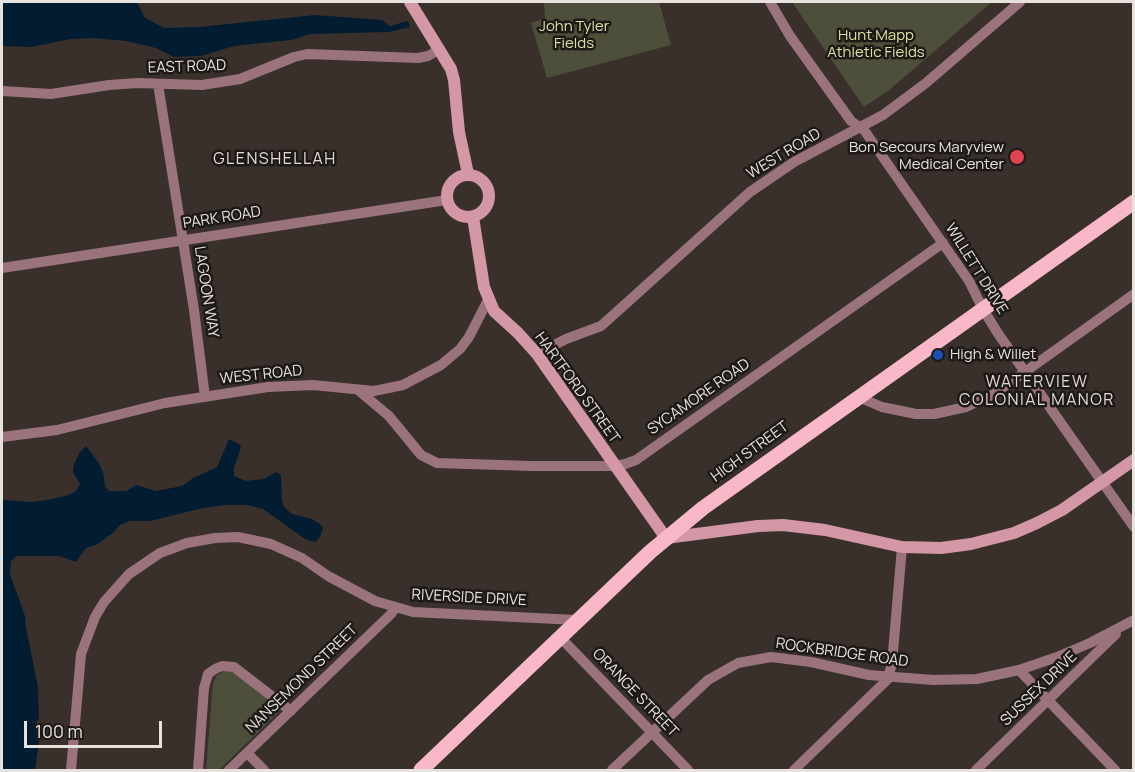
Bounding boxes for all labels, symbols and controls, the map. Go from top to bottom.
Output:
park label: John Tyler Fields [539,18,609,53]
park label: Hunt Mapp Athletic Fields [827,27,925,62]
street label: EAST ROAD [147,57,227,77]
street label: WEST ROAD [744,125,824,183]
place label: Bon Secours Maryview Medical Center [849,139,1004,174]
marker: Bon Secours Maryview Medical Center [1008,148,1026,166]
district label: GLENSHELLAH [213,150,337,170]
street label: PARK ROAD [182,203,262,233]
street label: WILLETT DRIVE [941,220,1011,318]
street label: LAGOON WAY [190,245,222,339]
street label: HARTFORD STREET [531,329,623,447]
place label: High & Willet [950,346,1036,364]
marker: High & Willet [931,348,945,362]
street label: SYCAMORE ROAD [644,355,754,439]
street label: WEST ROAD [219,362,303,388]
district label: WATERVIEW COLONIAL MANOR [959,373,1115,411]
street label: HIGH STREET [708,418,792,486]
street label: RIVERSIDE DRIVE [411,586,527,610]
street label: NANSEMOND STREET [242,621,362,737]
street label: ROCKBRIDGE ROAD [774,635,910,671]
street label: ORANGE STREET [588,645,682,741]
street label: SUSSEX DRIVE [997,648,1081,730]
scale bar [27,709,165,747]
text: 100 m [35,719,83,743]

